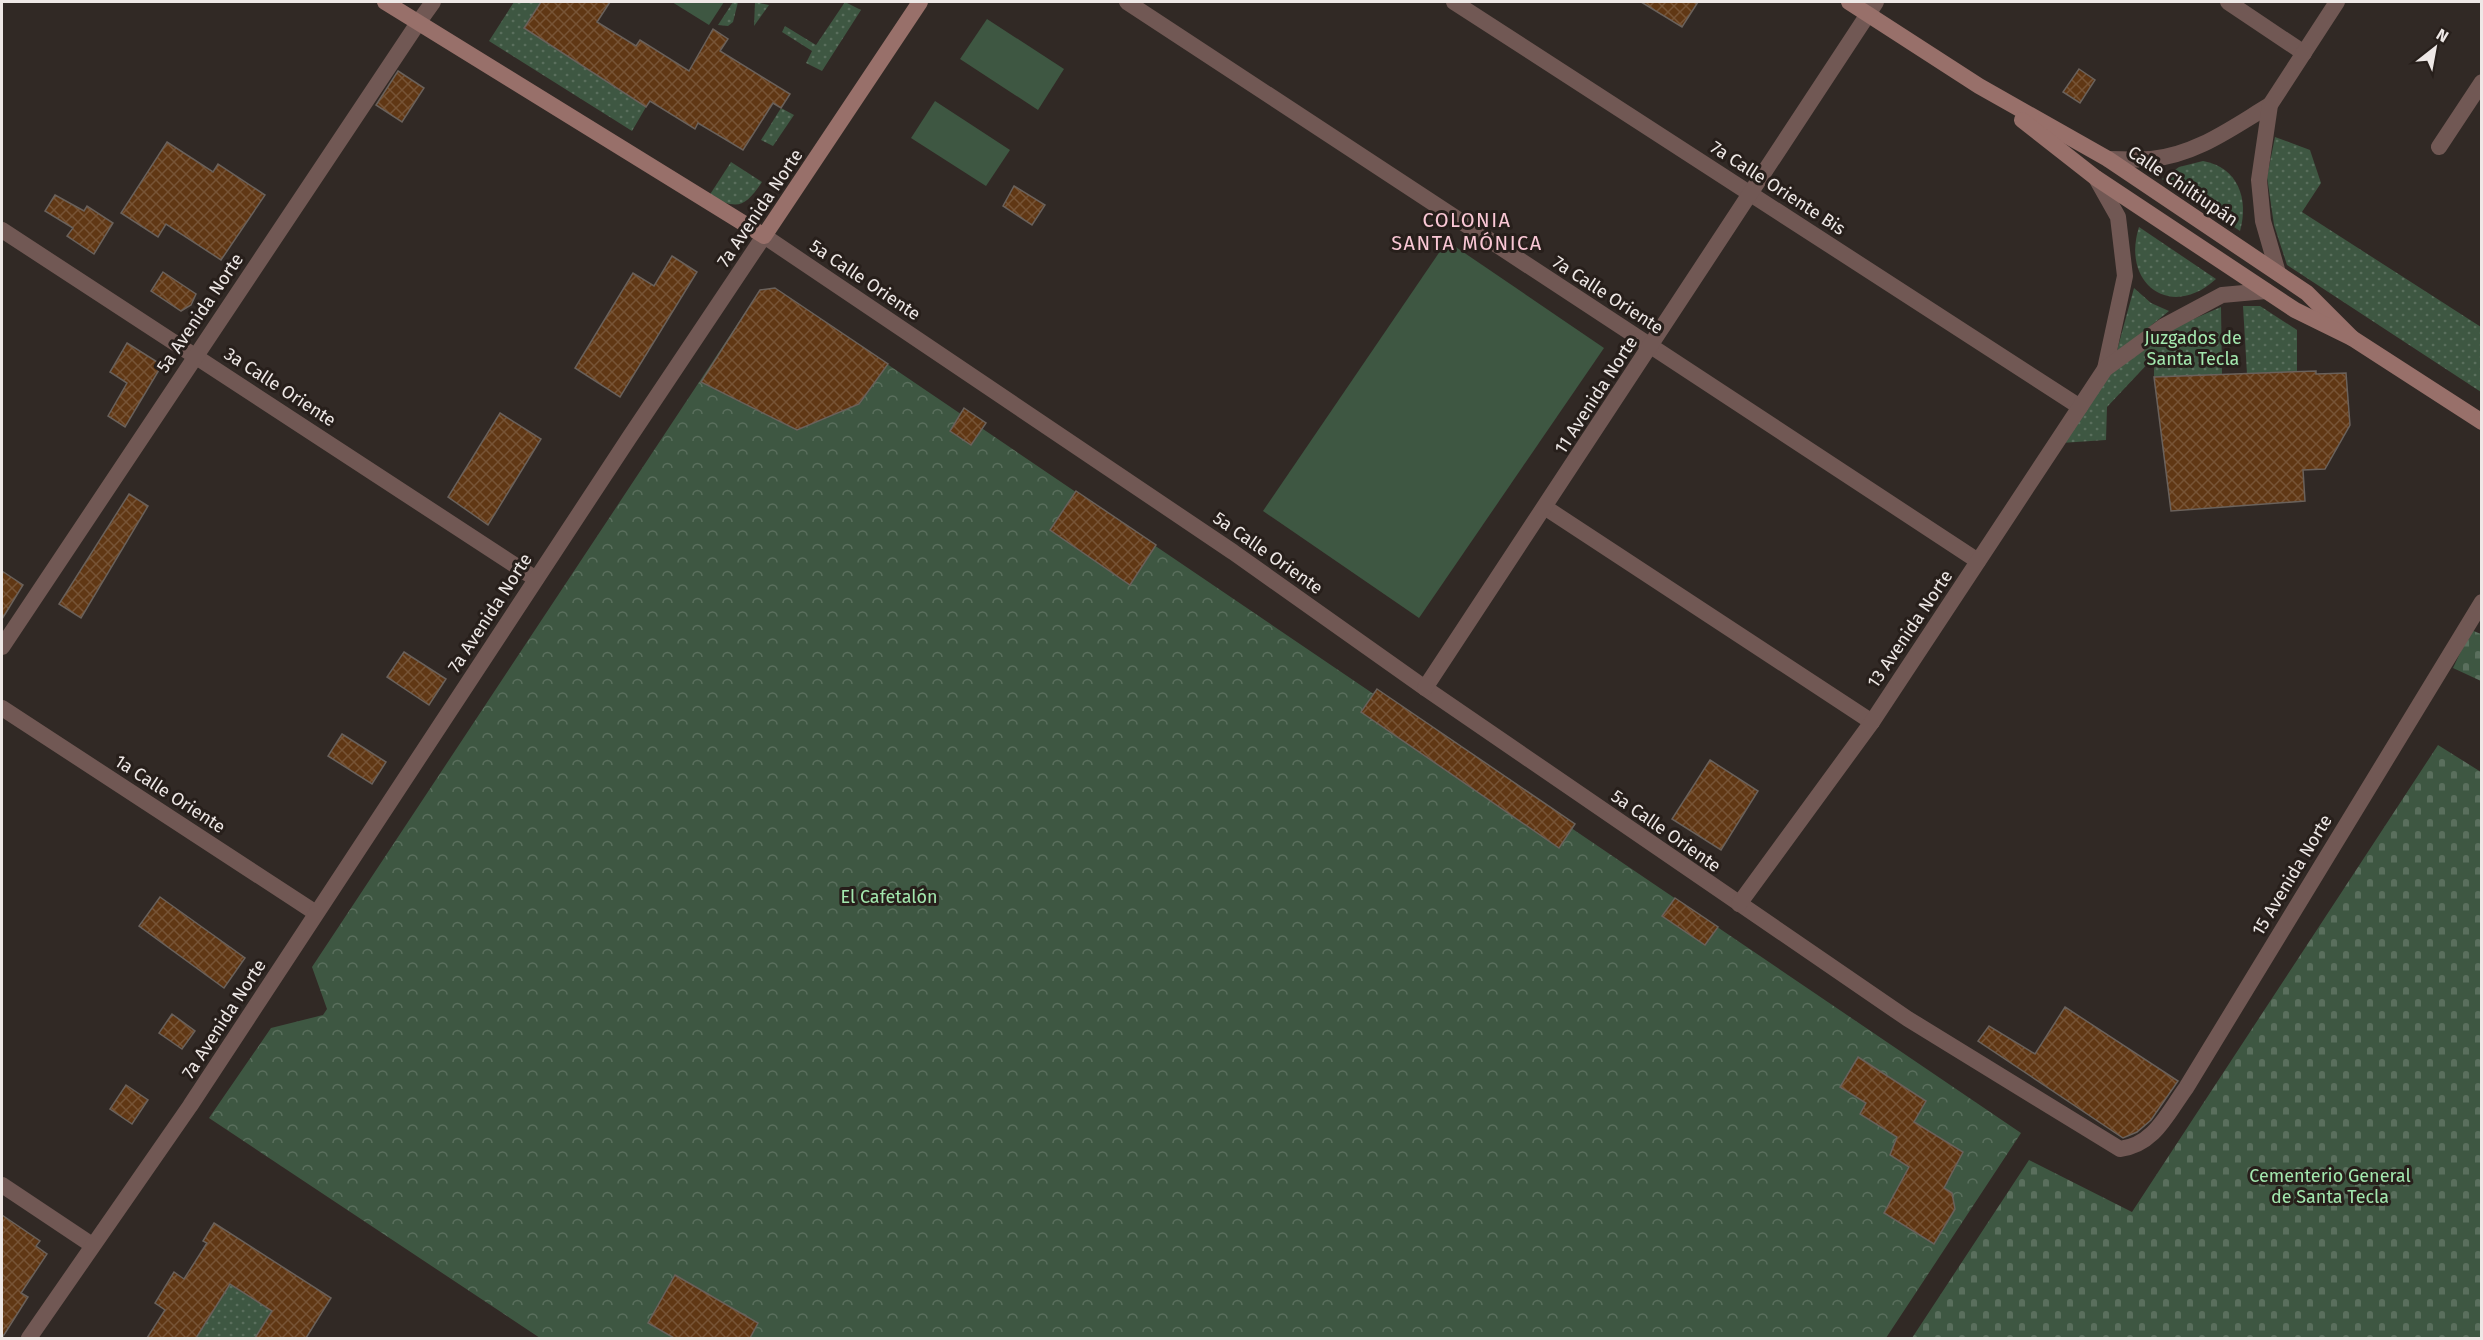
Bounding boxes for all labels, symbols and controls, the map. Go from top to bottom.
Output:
north arrow [2405,18,2465,78]
text: N [2433,25,2452,46]
street label: 7a Calle Oriente Bis [1706,136,1850,240]
street label: Calle Chiltiupán [2124,141,2242,231]
street label: 7a Avenida Norte [712,145,808,271]
district label: COLONIA SANTA MÓNICA [1391,208,1543,255]
street label: 5a Calle Oriente [805,235,925,325]
street label: 5a Avenida Norte [152,249,248,377]
street label: 7a Calle Oriente [1549,251,1667,339]
park label: Juzgados de Santa Tecla [2144,327,2242,370]
street label: 11 Avenida Norte [1550,332,1642,458]
street label: 3a Calle Oriente [220,343,340,431]
street label: 5a Calle Oriente [1209,507,1327,599]
street label: 7a Avenida Norte [443,549,537,677]
street label: 13 Avenida Norte [1863,566,1957,692]
street label: 1a Calle Oriente [110,750,230,838]
street label: 5a Calle Oriente [1607,785,1725,877]
street label: 15 Avenida Norte [2247,811,2337,939]
park label: El Cafetalón [840,886,938,908]
street label: 7a Avenida Norte [177,955,271,1083]
park label: Cementerio General de Santa Tecla [2249,1165,2411,1208]

